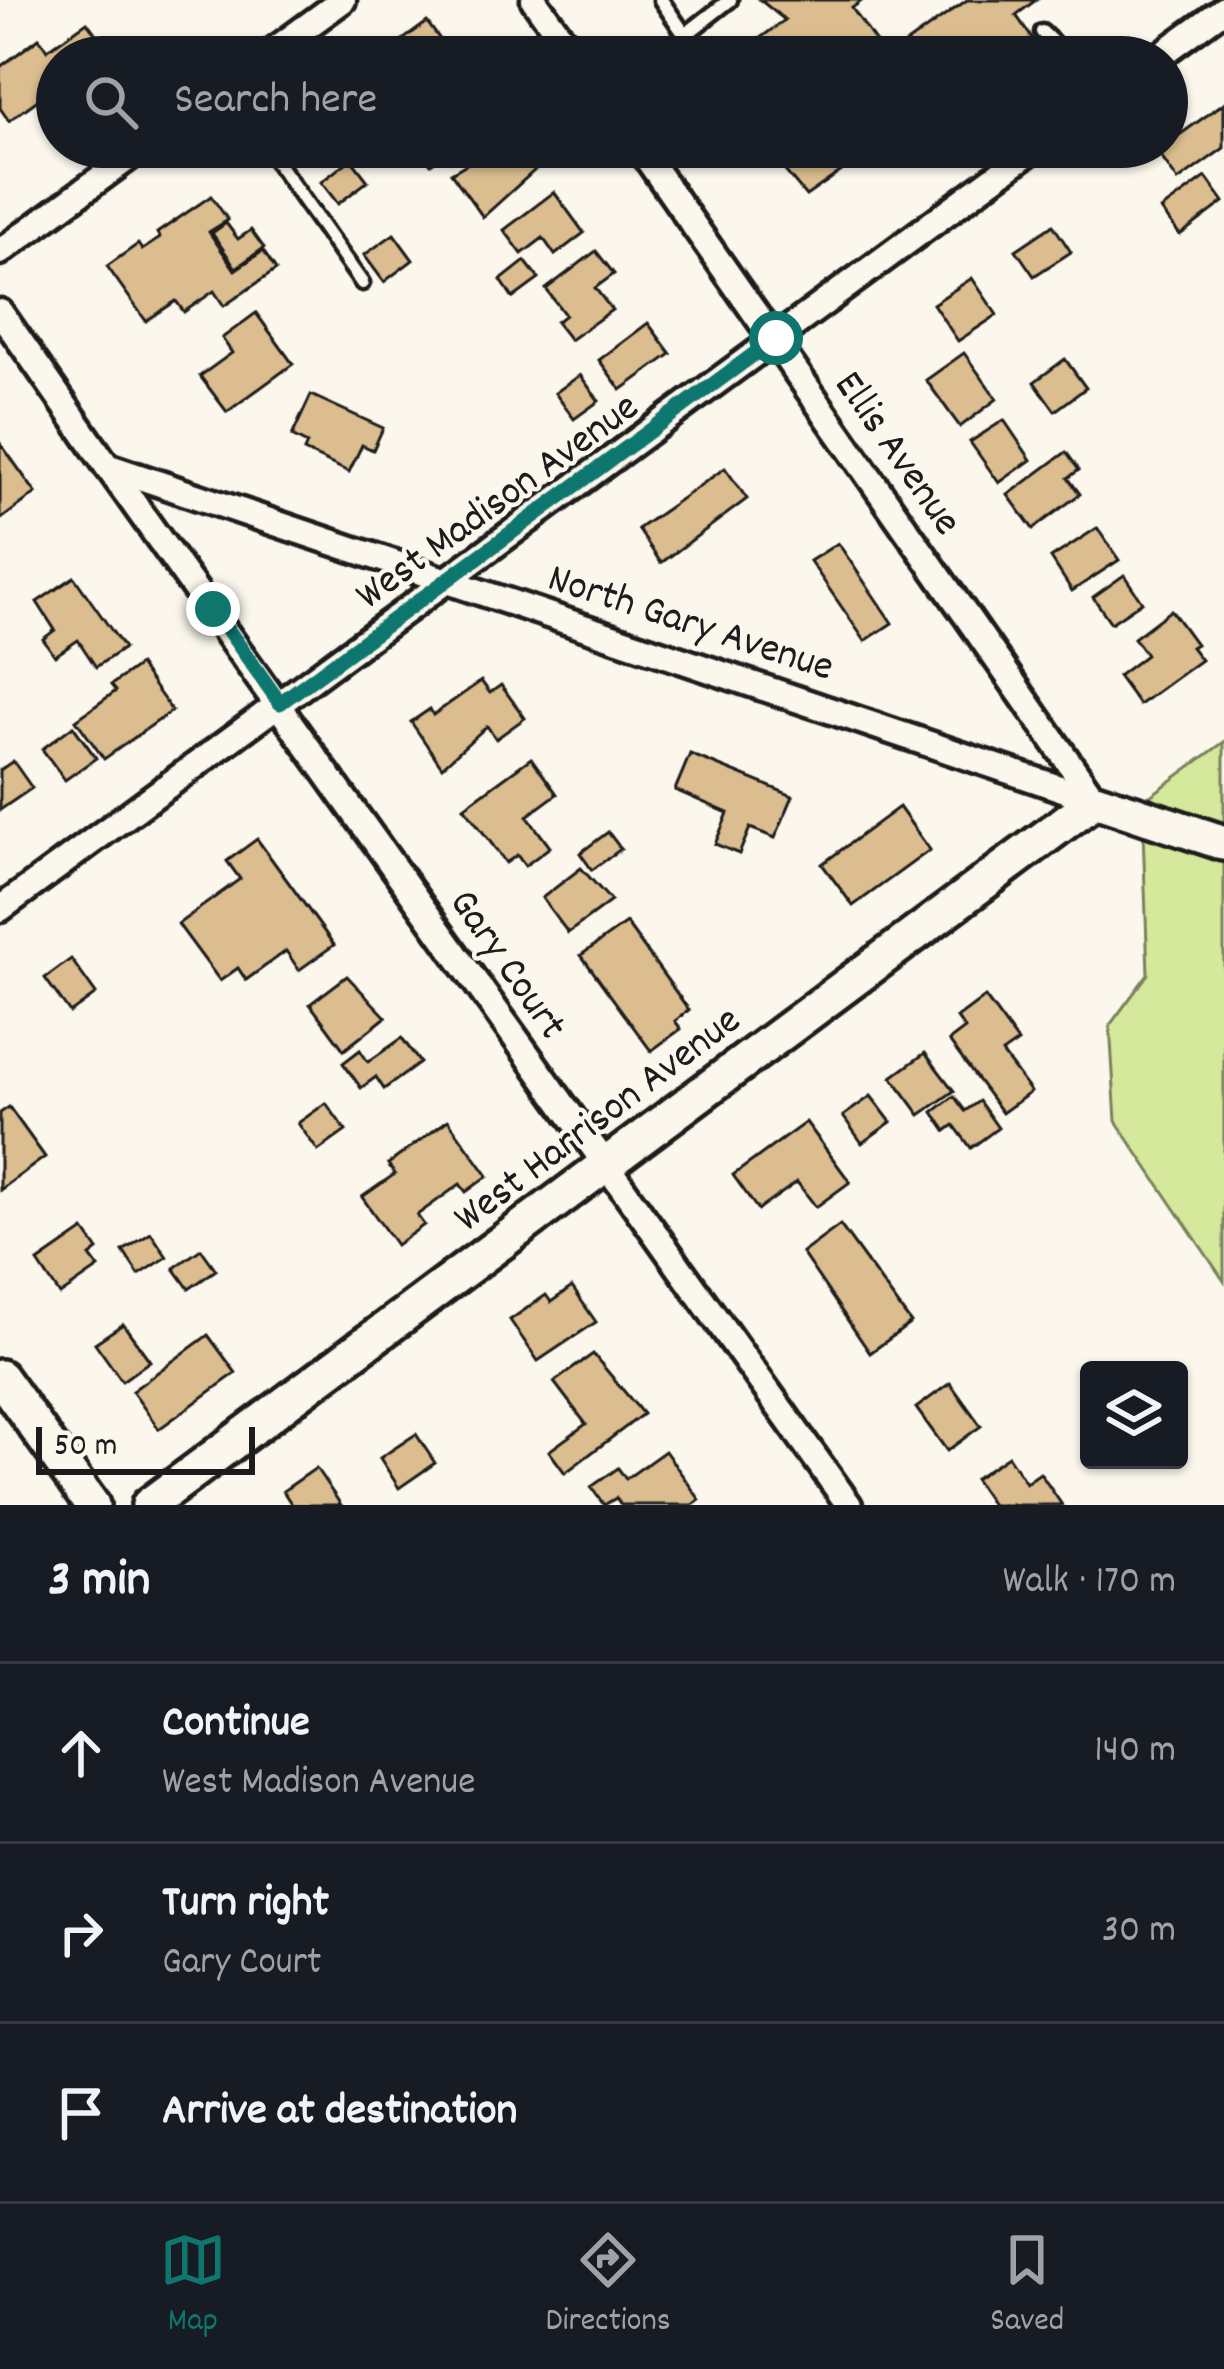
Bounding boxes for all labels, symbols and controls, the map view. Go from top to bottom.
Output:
search box [36,36,1188,168]
icon: search [78,69,144,135]
text: Search here [174,70,377,134]
route start [749,311,803,365]
street label: Ellis Avenue [816,360,974,550]
street label: West Madison Avenue [345,380,653,627]
street label: North Gary Avenue [539,551,841,700]
route end [186,582,240,636]
street label: Gary Court [431,878,579,1054]
street label: West Harrison Avenue [443,994,755,1250]
map controls [1080,1361,1188,1469]
button: layers [1080,1361,1188,1469]
scale bar [36,1421,255,1474]
text: 50 m [54,1424,118,1471]
text: 3 min [48,1547,150,1619]
text: Walk · 170 m [1003,1556,1176,1611]
text: Continue [162,1693,310,1757]
icon: ahead [48,1720,114,1786]
text: 140 m [1094,1725,1176,1780]
text: West Madison Avenue [162,1757,475,1812]
text: Turn right [162,1873,329,1937]
icon: right [48,1900,114,1966]
text: 30 m [1102,1905,1176,1960]
text: Gary Court [162,1937,321,1992]
icon: arrive [48,2080,114,2146]
text: Arrive at destination [162,2081,517,2145]
tab: Map [160,2227,226,2346]
tab: Directions [546,2227,671,2346]
tab: Saved [990,2227,1064,2346]

